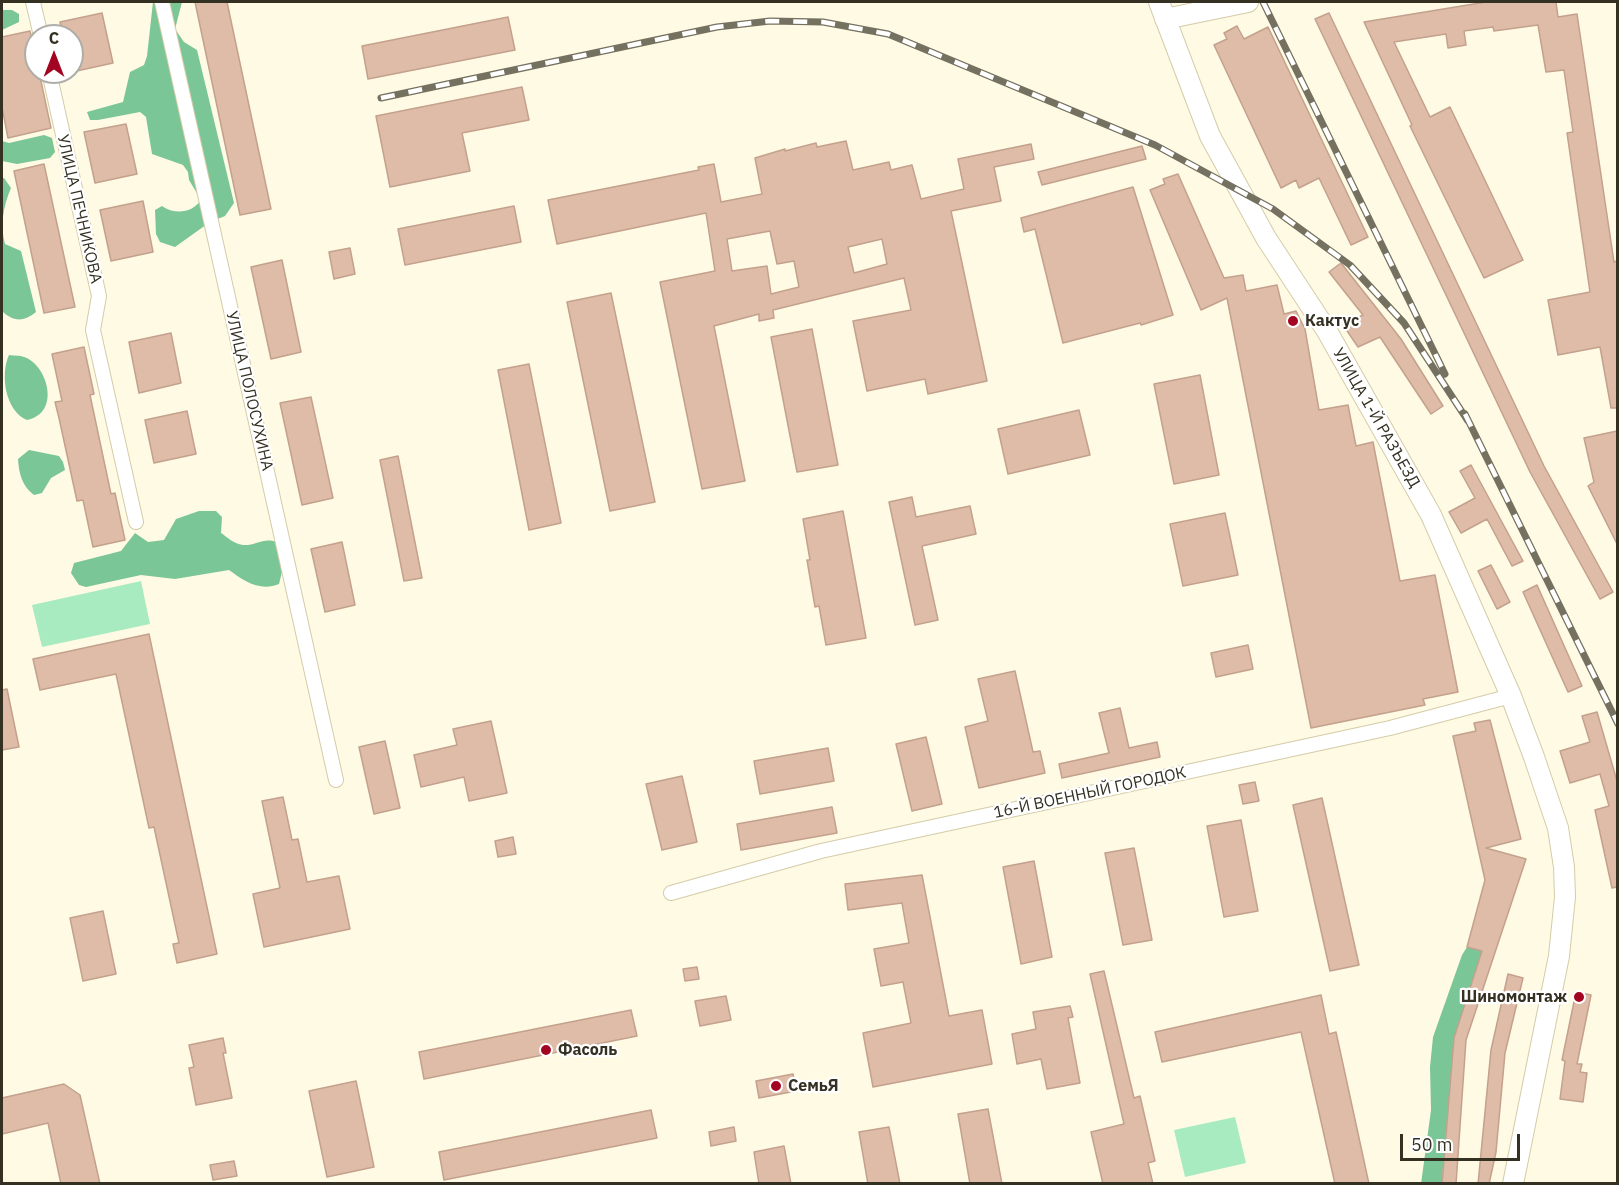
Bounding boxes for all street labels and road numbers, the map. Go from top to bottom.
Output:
street label: УЛИЦА ПЕЧНИКОВА [53,133,105,285]
street label: УЛИЦА ПОЛОСУХИНА [221,309,277,473]
street label: УЛИЦА 1-Й РАЗЪЕЗД [1328,345,1424,491]
street label: 16-Й ВОЕННЫЙ ГОРОДОК [992,763,1188,823]

